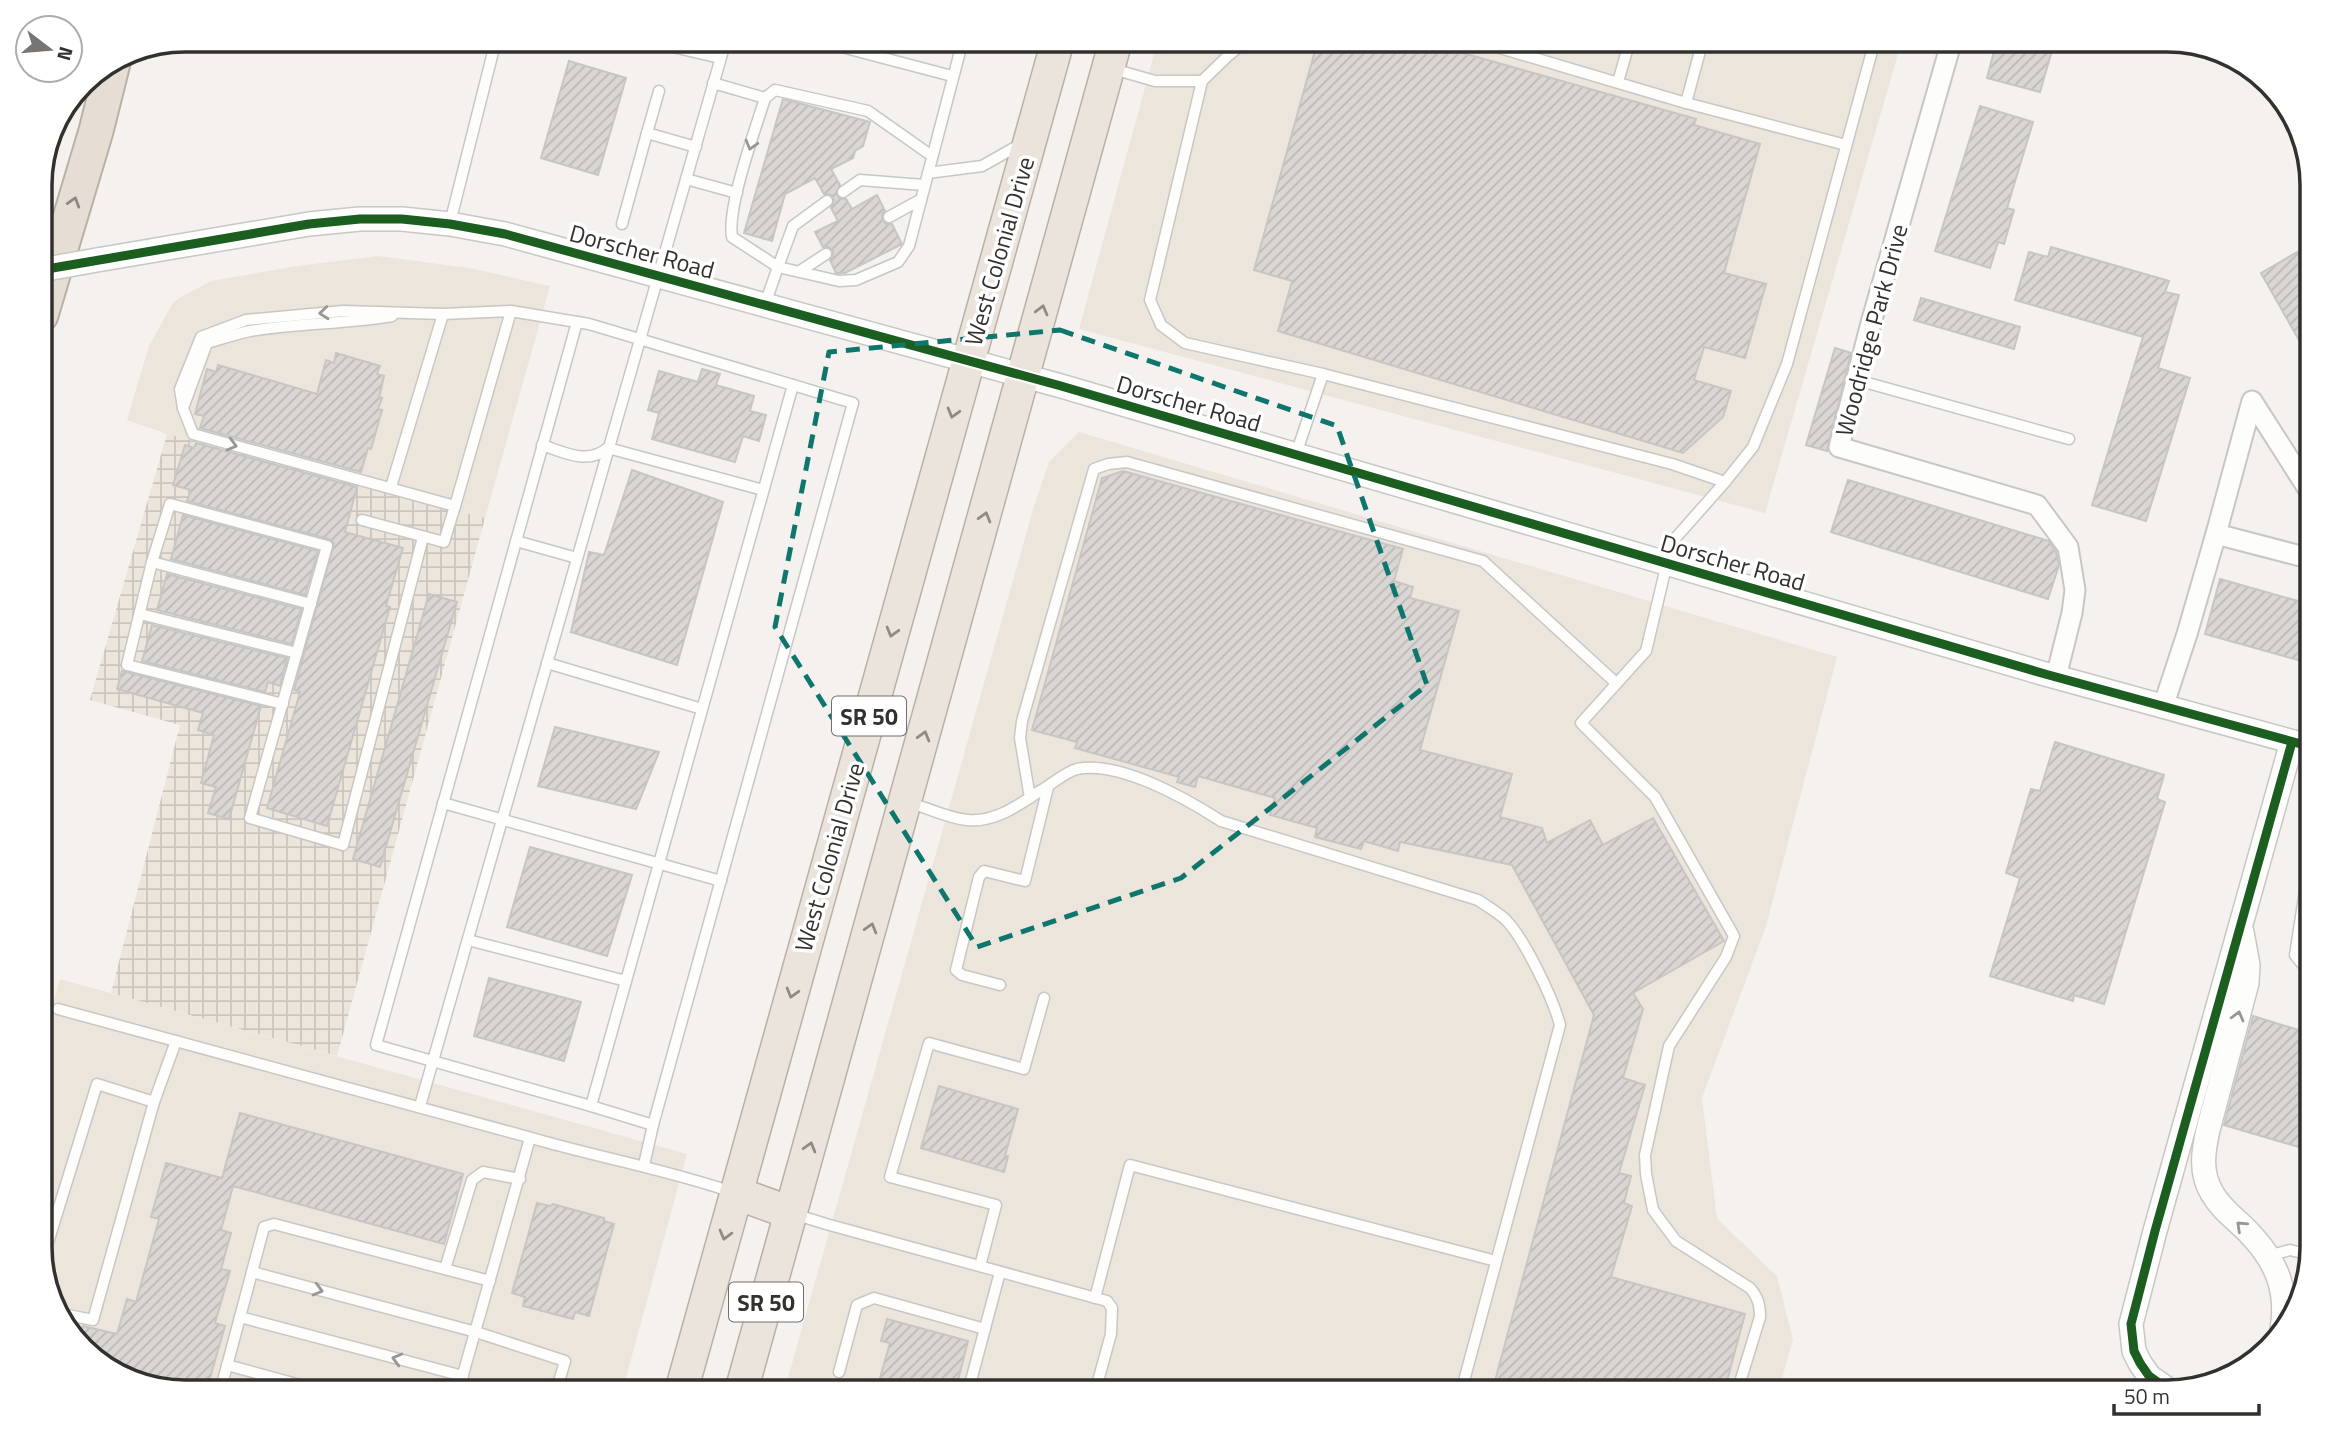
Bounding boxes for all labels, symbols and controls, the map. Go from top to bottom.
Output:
north arrow [14,14,84,84]
text: N [50,43,82,64]
one-way arrow [745,139,759,151]
street label: West Colonial Drive [955,152,1043,350]
one-way arrow [66,197,81,209]
street label: Dorscher Road [566,214,718,288]
street label: Woodridge Park Drive [1825,220,1917,440]
one-way arrow [1034,304,1048,316]
one-way arrow [318,305,329,320]
street label: Dorscher Road [1113,365,1265,441]
one-way arrow [947,406,961,418]
one-way arrow [225,437,237,451]
one-way arrow [977,511,991,523]
street label: Dorscher Road [1657,524,1809,600]
one-way arrow [886,626,900,638]
road number: SR 50 [832,696,906,736]
one-way arrow [916,730,930,742]
street label: West Colonial Drive [785,758,873,956]
one-way arrow [862,922,877,934]
one-way arrow [785,986,800,998]
one-way arrow [2230,1010,2244,1022]
one-way arrow [801,1141,816,1153]
one-way arrow [2236,1222,2249,1234]
one-way arrow [718,1229,733,1241]
one-way arrow [312,1282,324,1296]
road number: SR 50 [729,1282,803,1322]
one-way arrow [391,1352,403,1367]
scale bar [2114,1372,2259,1416]
text: 50 m [2124,1380,2170,1412]

